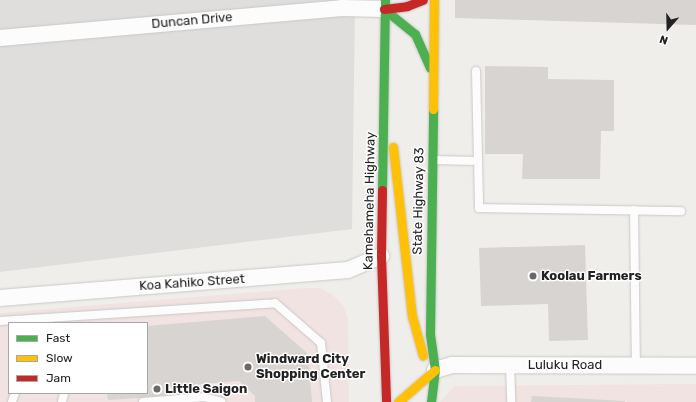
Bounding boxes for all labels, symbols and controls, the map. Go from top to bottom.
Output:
north arrow [648,8,688,48]
street label: Duncan Drive [151,10,233,32]
text: N [658,32,670,47]
street label: Kamehameha Highway [361,132,379,270]
street label: State Highway 83 [410,147,428,255]
place label: Koolau Farmers [541,268,642,284]
marker: Koolau Farmers [528,271,538,281]
street label: Koa Kahiko Street [139,272,245,294]
legend [8,322,148,394]
text: Fast [46,331,70,345]
text: Slow [46,351,73,365]
place label: Windward City Shopping Center [256,352,365,383]
street label: Luluku Road [528,357,602,373]
marker: Windward City Shopping Center [243,362,253,372]
text: Jam [46,371,71,385]
place label: Little Saigon [165,381,247,397]
marker: Little Saigon [152,384,162,394]

